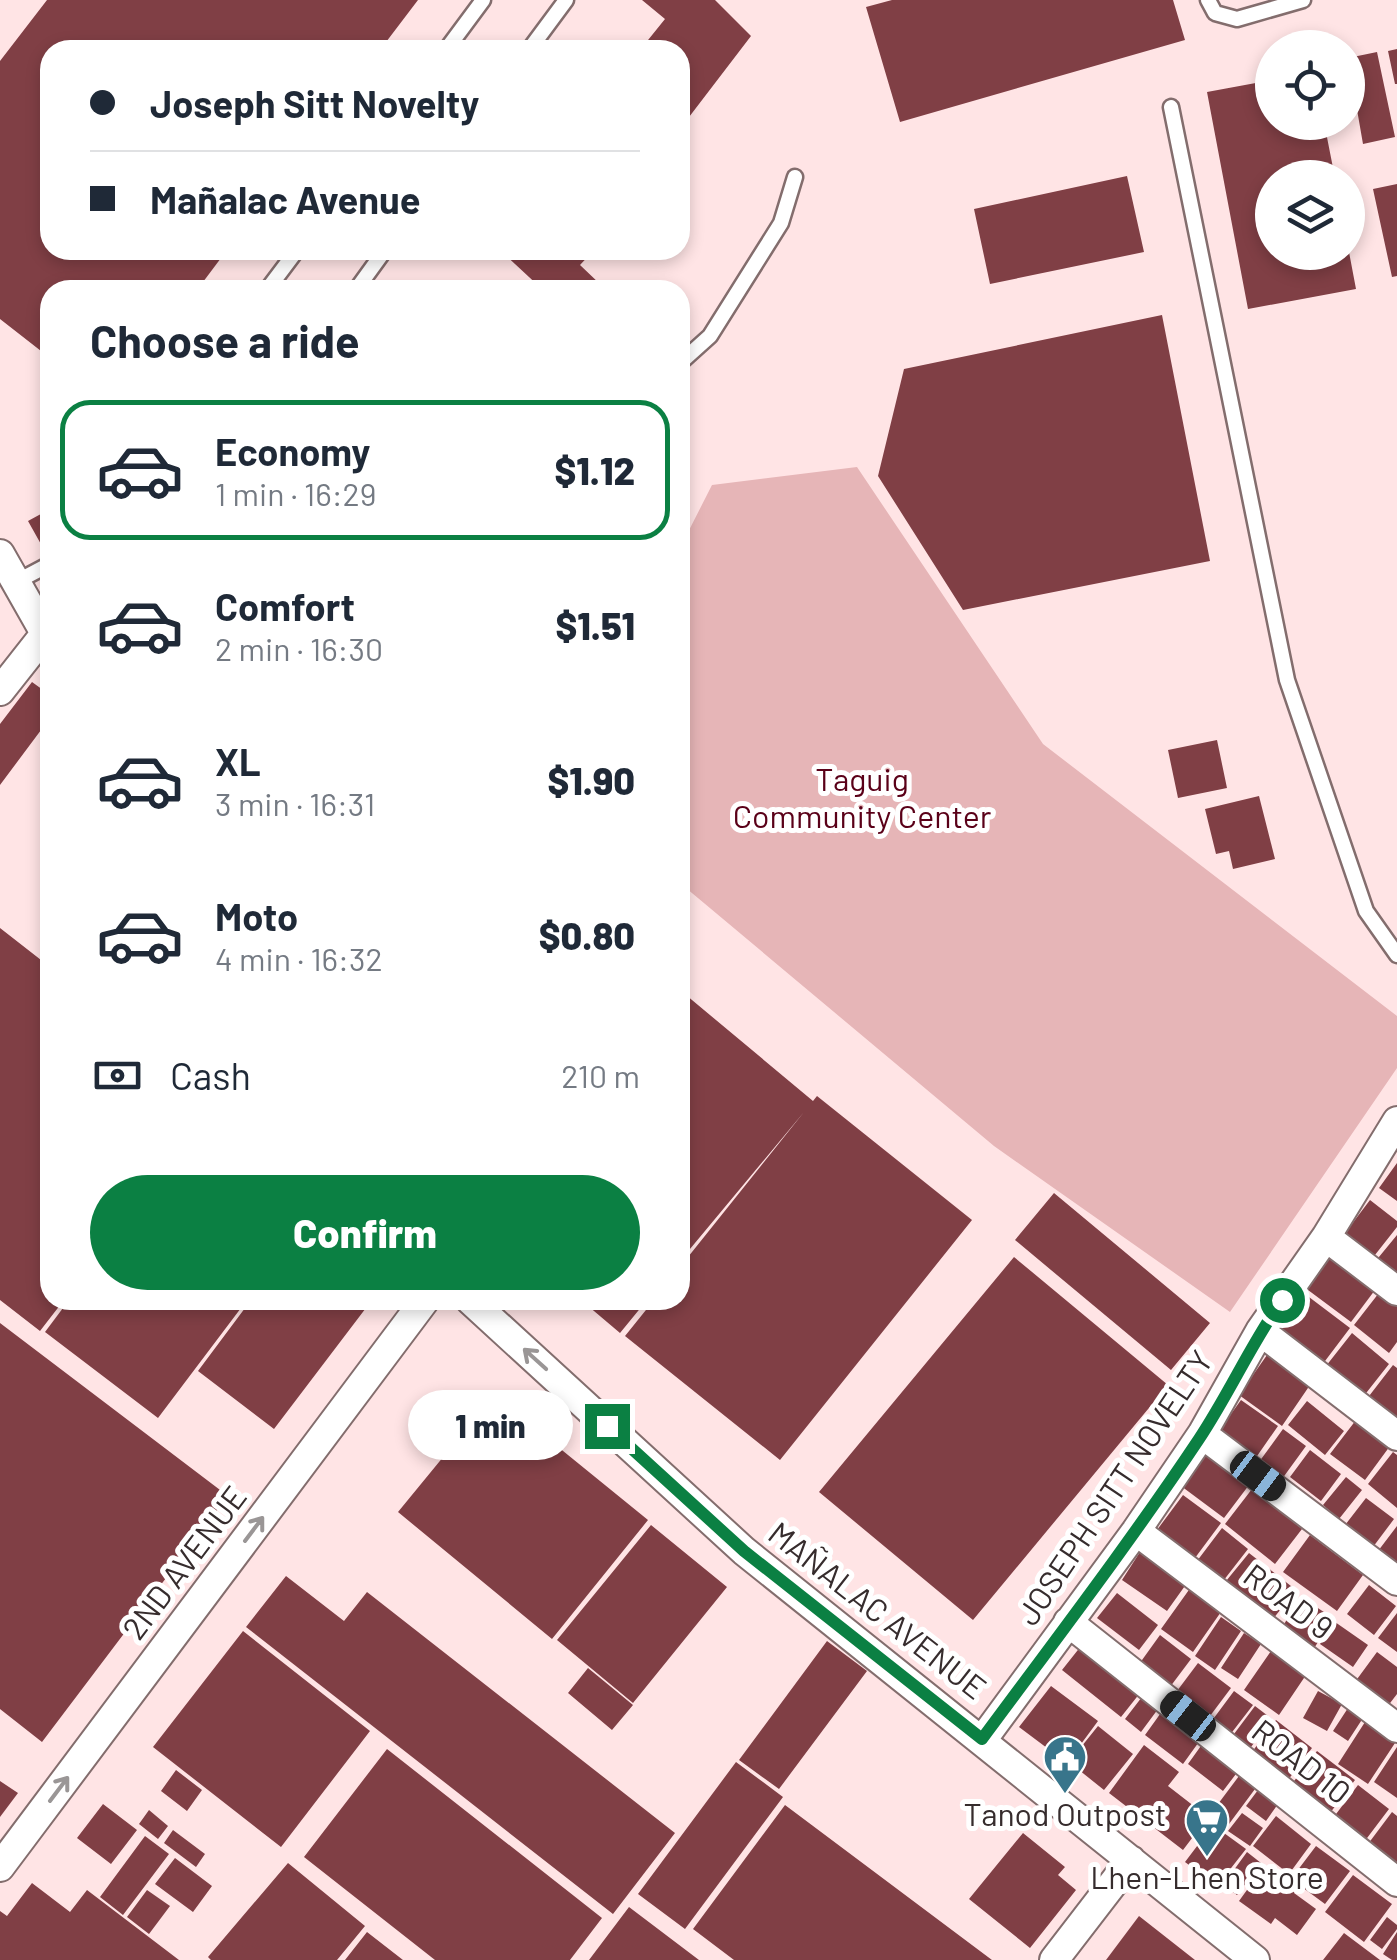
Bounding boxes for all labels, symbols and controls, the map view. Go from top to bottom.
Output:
map controls [1255,30,1365,270]
button: locate [1255,30,1365,140]
text: Joseph Sitt Novelty [150,80,479,126]
button: layers [1255,160,1365,270]
text: Mañalac Avenue [150,176,420,222]
text: Choose a ride [90,313,360,367]
icon: car [95,425,185,515]
text: Economy [215,428,370,474]
text: $1.12 [554,447,635,493]
text: 1 min · 16:29 [215,474,376,512]
icon: car [95,580,185,670]
text: Comfort [215,583,355,629]
text: $1.51 [555,602,635,648]
text: 2 min · 16:30 [215,629,383,667]
icon: car [95,735,185,825]
text: XL [215,738,261,784]
text: $1.90 [547,757,635,803]
park label: Taguig Community Center [733,759,992,834]
text: 3 min · 16:31 [215,784,375,822]
icon: car [95,890,185,980]
text: Moto [215,893,298,939]
text: $0.80 [539,912,635,958]
text: 4 min · 16:32 [215,939,383,977]
icon: cash [90,1048,145,1103]
text: Cash [170,1052,251,1098]
text: 210 m [561,1056,640,1094]
button: Confirm [90,1175,640,1290]
route start [1260,1278,1305,1323]
street label: JOSEPH SITT NOVELTY [1007,1342,1219,1631]
one-way arrow [523,1348,548,1371]
callout: 1 min [407,1391,572,1461]
route end [585,1404,630,1449]
text: 1 min [455,1406,526,1444]
car [1225,1446,1291,1506]
street label: 2ND AVENUE [113,1478,253,1646]
street label: MAÑALAC AVENUE [762,1513,994,1706]
one-way arrow [244,1516,265,1543]
street label: ROAD 9 [1237,1555,1341,1646]
car [1155,1686,1221,1746]
street label: ROAD 10 [1245,1710,1359,1811]
public building icon: Tanod Outpost [1042,1734,1088,1795]
one-way arrow [48,1776,69,1803]
place label: Tanod Outpost [963,1794,1167,1832]
supermarket icon: Lhen-Lhen Store [1184,1797,1230,1858]
place label: Lhen-Lhen Store [1090,1857,1324,1895]

